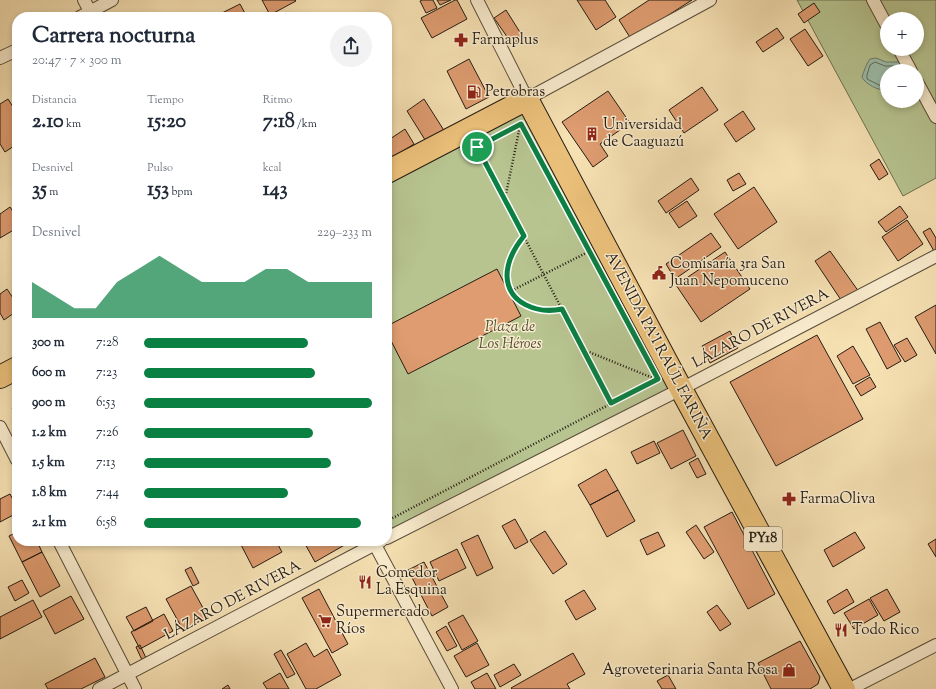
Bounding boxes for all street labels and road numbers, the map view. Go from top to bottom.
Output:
street label: AVENIDA PA'I RAÚL FARIÑA [599,247,718,444]
street label: LÁZARO DE RIVERA [688,283,833,374]
road number: PY18 [744,527,782,551]
street label: LÁZARO DE RIVERA [160,555,305,646]

